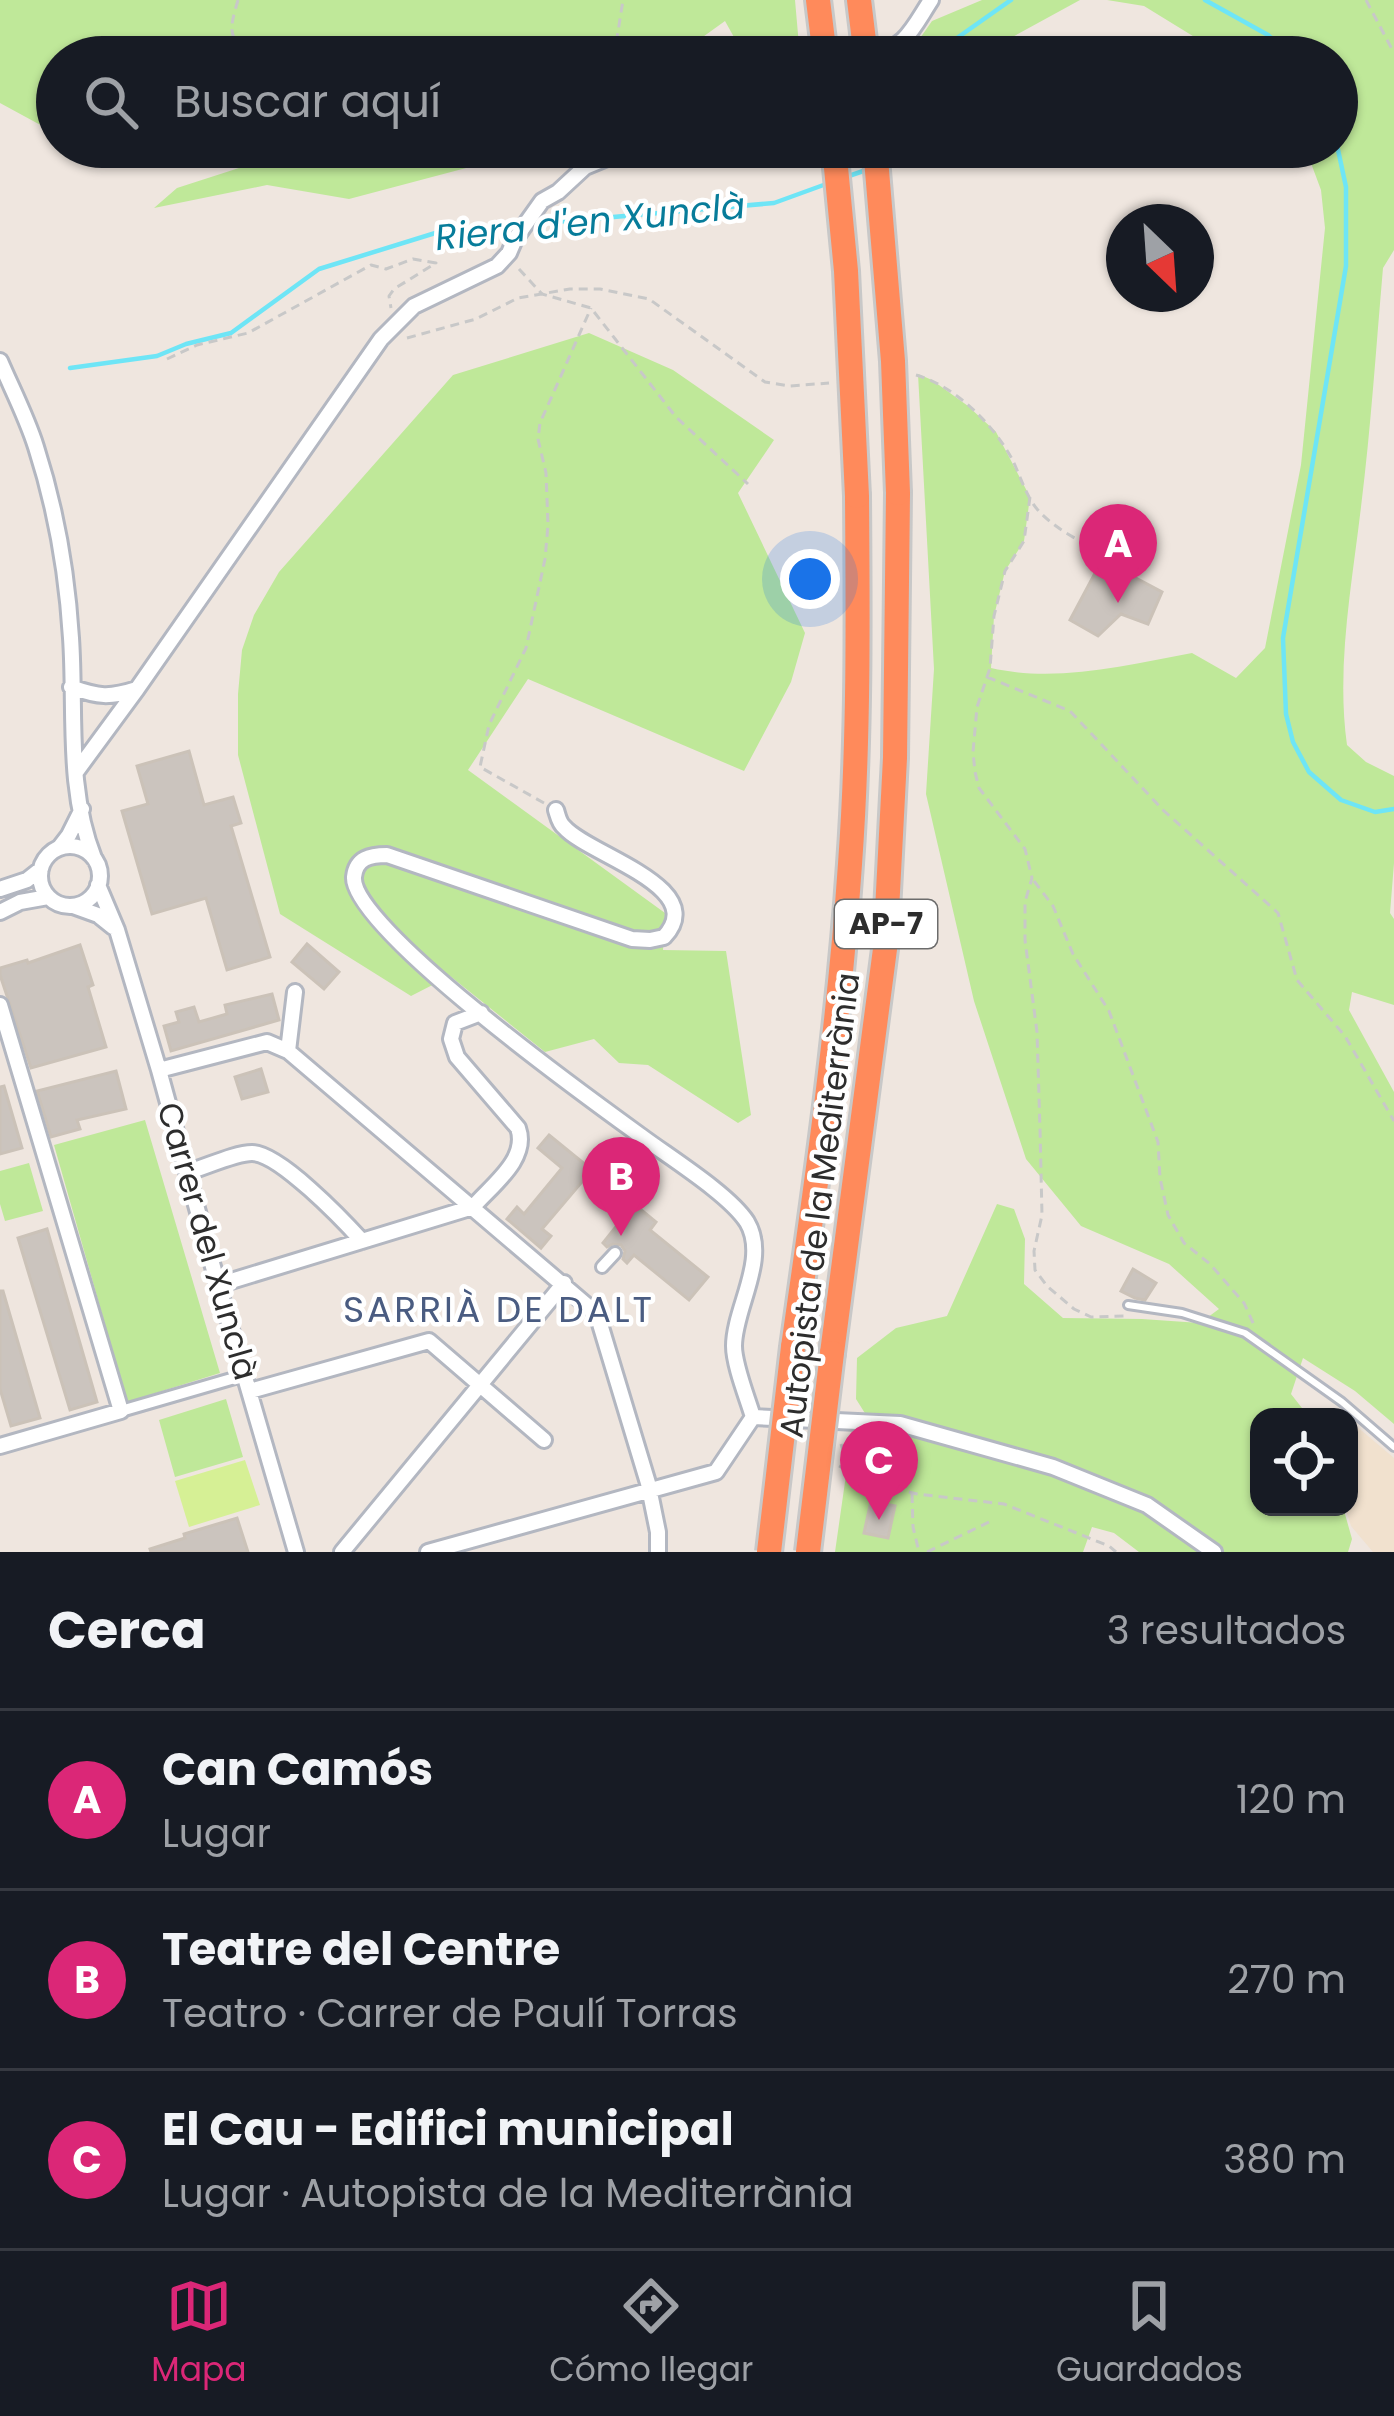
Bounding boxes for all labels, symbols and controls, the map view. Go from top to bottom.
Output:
search box [36,36,1358,168]
icon: search [78,69,144,135]
text: Buscar aquí [174,70,441,133]
water label: Riera d'en Xunclà [433,180,747,263]
north arrow [1106,204,1214,312]
pin: A [1079,504,1157,603]
your location [780,549,840,609]
road number: AP-7 [835,900,937,948]
street label: Autopista de la Mediterrània [768,970,871,1440]
street label: Carrer del Xunclà [145,1097,270,1385]
pin: B [582,1137,660,1236]
district label: SARRIÀ DE DALT [343,1284,655,1335]
map controls [1250,1408,1358,1516]
button: locate [1250,1408,1358,1516]
pin: C [840,1421,918,1520]
text: Cerca [48,1594,206,1666]
text: 3 resultados [1107,1603,1346,1658]
text: Can Camós [162,1738,433,1801]
text: A [73,1772,101,1827]
text: 120 m [1236,1772,1346,1827]
text: Lugar [162,1806,271,1861]
text: Teatre del Centre [162,1918,560,1981]
text: B [74,1952,100,2007]
text: 270 m [1227,1952,1346,2007]
text: Teatro · Carrer de Paulí Torras [162,1986,738,2041]
text: El Cau - Edifici municipal [162,2098,734,2161]
text: C [72,2132,102,2187]
text: 380 m [1223,2132,1346,2187]
text: Lugar · Autopista de la Mediterrània [162,2166,854,2221]
tab: Mapa [151,2273,247,2395]
tab: Cómo llegar [549,2273,753,2395]
tab: Guardados [1056,2273,1243,2395]

